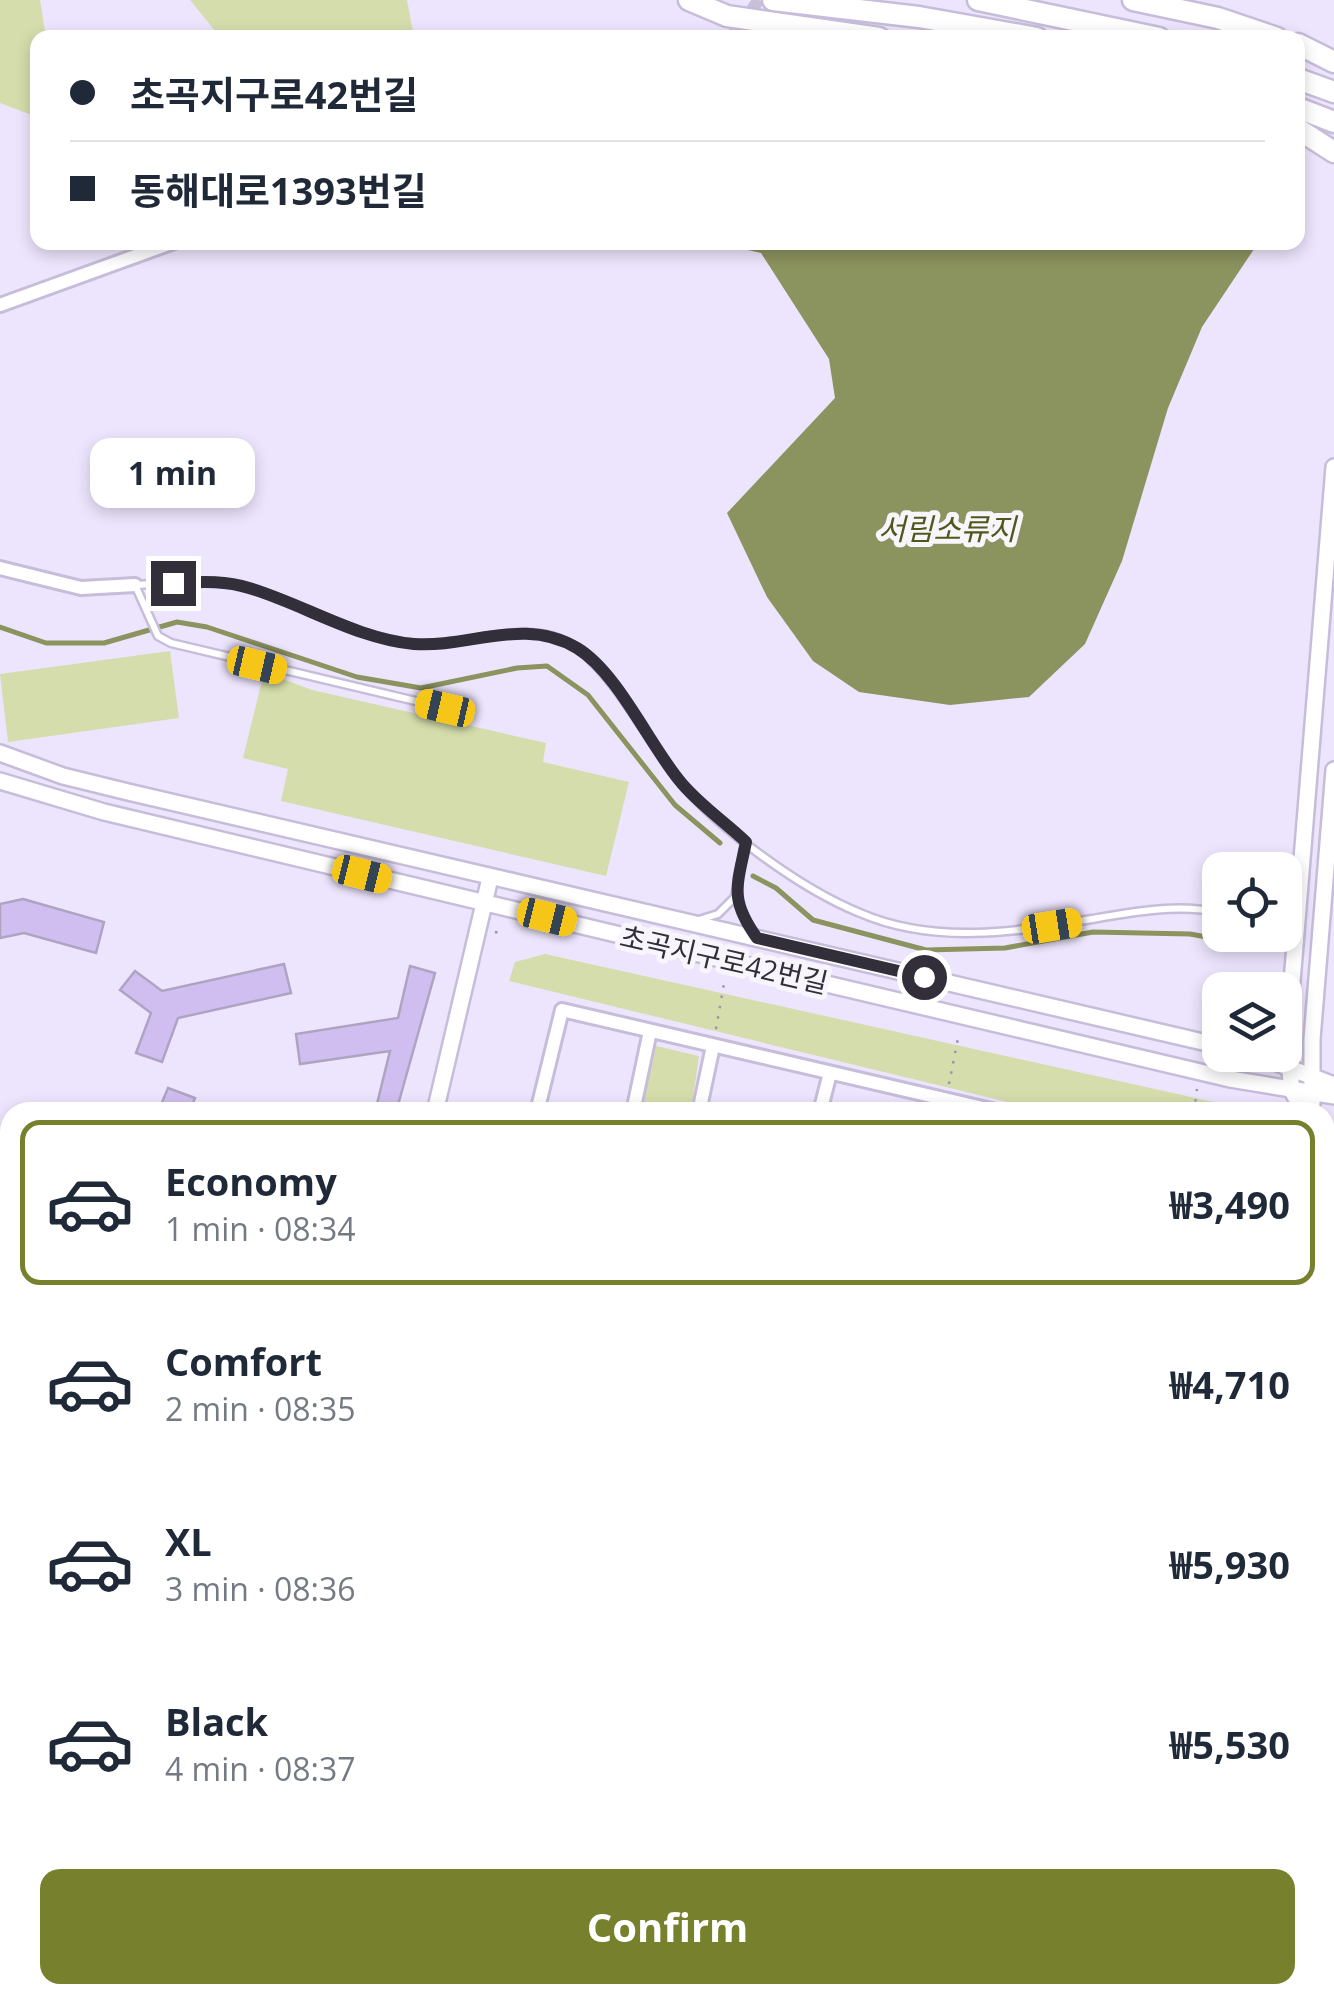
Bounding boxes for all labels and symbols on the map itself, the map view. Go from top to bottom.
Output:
callout: 1 min [90,438,256,508]
water label: 서림소류지 [878,508,1018,549]
route end [151,561,196,606]
car [224,644,290,686]
car [412,687,478,729]
car [329,852,395,896]
car [514,895,580,939]
car [1020,906,1084,946]
street label: 초곡지구로42번길 [617,917,832,1001]
route start [902,955,947,1000]

